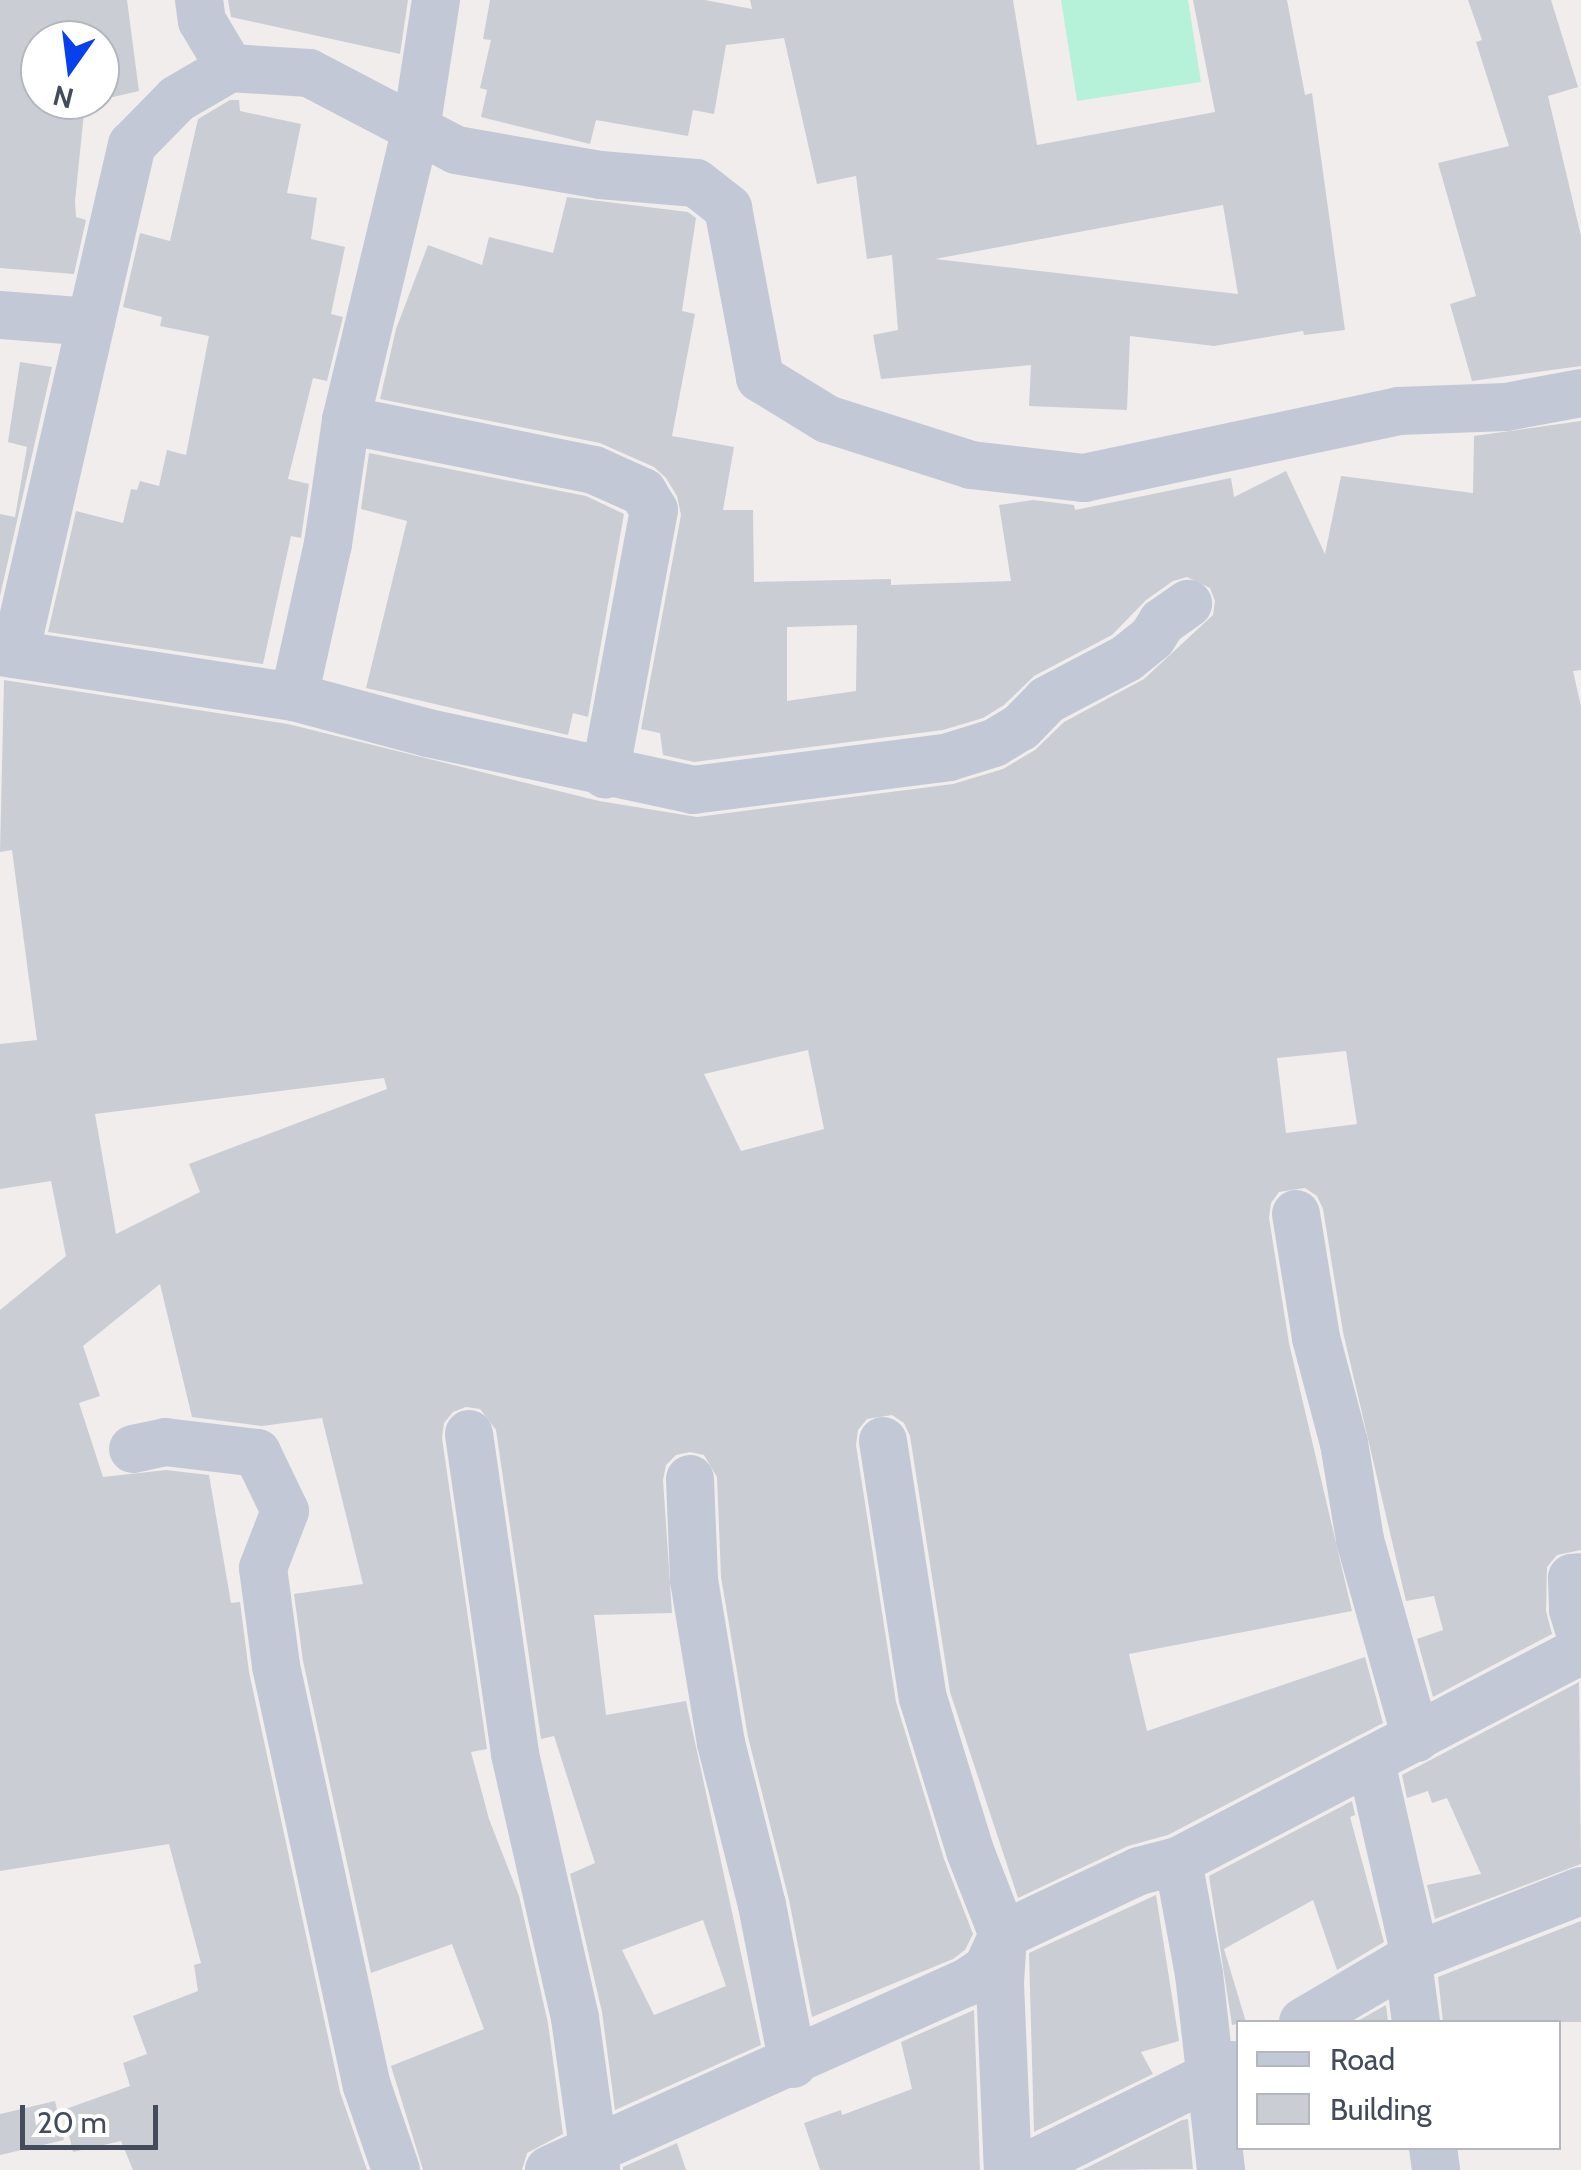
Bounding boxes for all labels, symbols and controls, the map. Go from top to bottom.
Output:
north arrow [20,20,120,120]
text: N [50,78,77,116]
legend [1236,2020,1561,2150]
text: Road [1330,2041,1395,2078]
scale bar [25,2085,162,2147]
text: Building [1330,2091,1432,2128]
text: 20 m [37,2104,107,2141]

